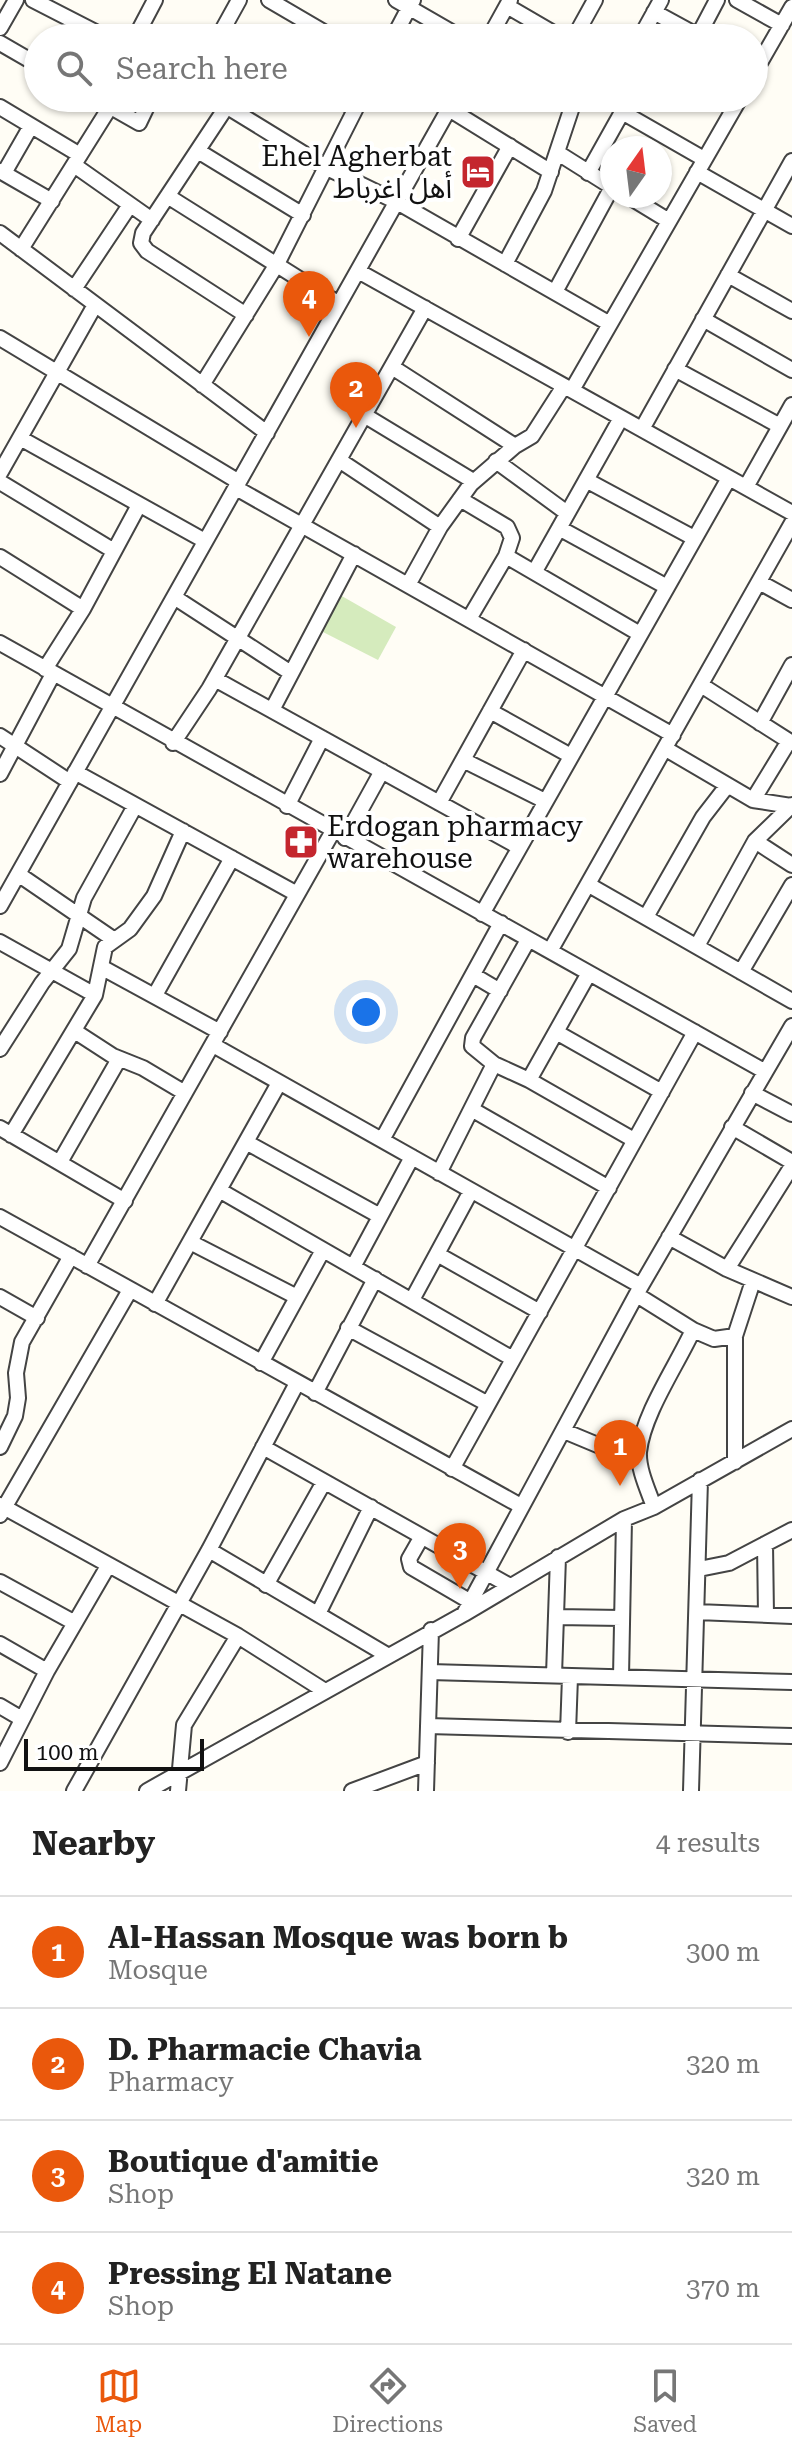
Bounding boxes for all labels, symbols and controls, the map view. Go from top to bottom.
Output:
search box [24,24,768,112]
icon: search [52,46,96,90]
text: Search here [116,51,288,86]
north arrow [600,136,672,208]
place label: Ehel Agherbat أهل اغرباط [261,140,452,205]
hotel icon: Ehel Agherbat أهل اغرباط [459,153,497,191]
pin: 4 [283,271,335,337]
pin: 2 [330,362,382,428]
place label: Erdogan pharmacy warehouse [327,810,583,875]
pharmacy icon: Erdogan pharmacy warehouse [282,823,320,861]
your location [346,992,386,1032]
pin: 1 [594,1420,646,1486]
pin: 3 [434,1523,486,1589]
scale bar [24,1735,204,1771]
text: 100 m [36,1740,99,1765]
text: Nearby [32,1823,155,1863]
text: 4 results [656,1828,760,1858]
text: Al-Hassan Mosque was born b [108,1920,568,1955]
text: 1 [51,1937,65,1967]
text: 300 m [686,1937,760,1967]
text: Mosque [108,1955,208,1985]
text: D. Pharmacie Chavia [108,2032,422,2067]
text: 2 [51,2049,65,2079]
text: 320 m [686,2049,760,2079]
text: Pharmacy [108,2067,234,2097]
text: Boutique d'amitie [108,2144,379,2179]
text: 3 [51,2161,65,2191]
text: 320 m [686,2161,760,2191]
text: Shop [108,2179,174,2209]
text: Pressing El Natane [108,2256,392,2291]
text: 4 [51,2273,65,2303]
text: 370 m [686,2273,760,2303]
text: Shop [108,2291,174,2321]
tab: Map [95,2364,142,2437]
tab: Directions [332,2364,443,2437]
tab: Saved [633,2364,697,2437]

